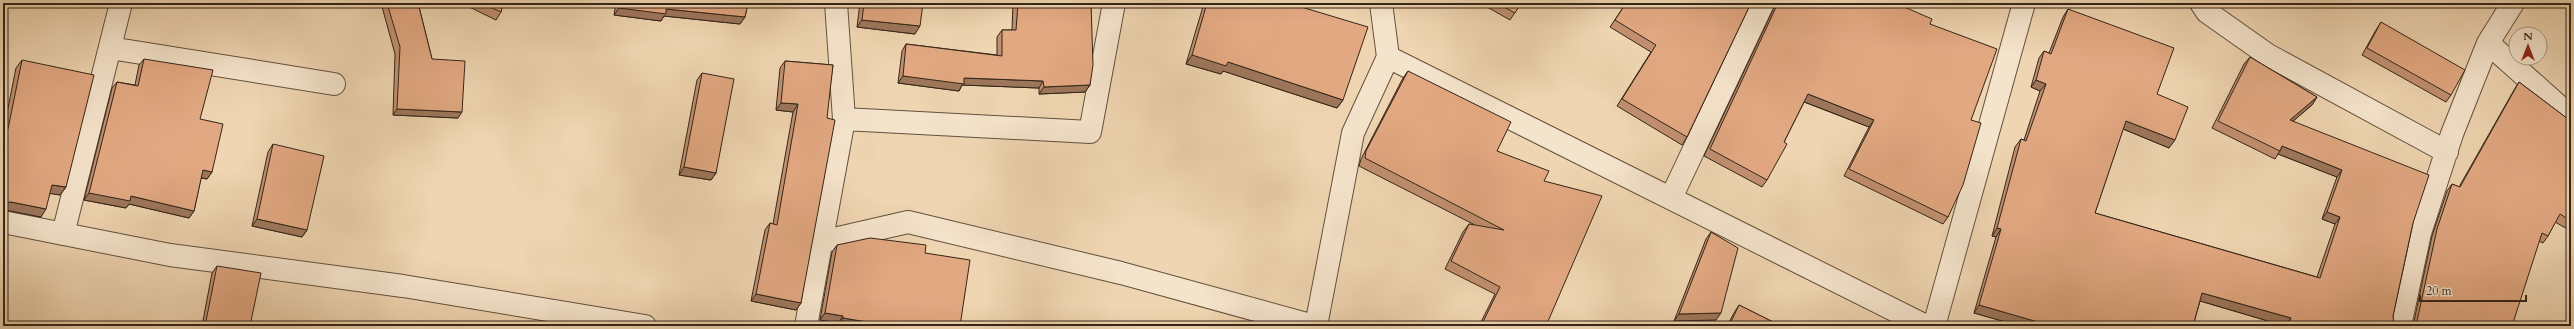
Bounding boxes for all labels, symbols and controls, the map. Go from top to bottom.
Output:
north arrow [2508,26,2548,66]
text: N [2523,29,2533,44]
scale bar [2420,277,2526,303]
text: 20 m [2426,283,2453,299]

